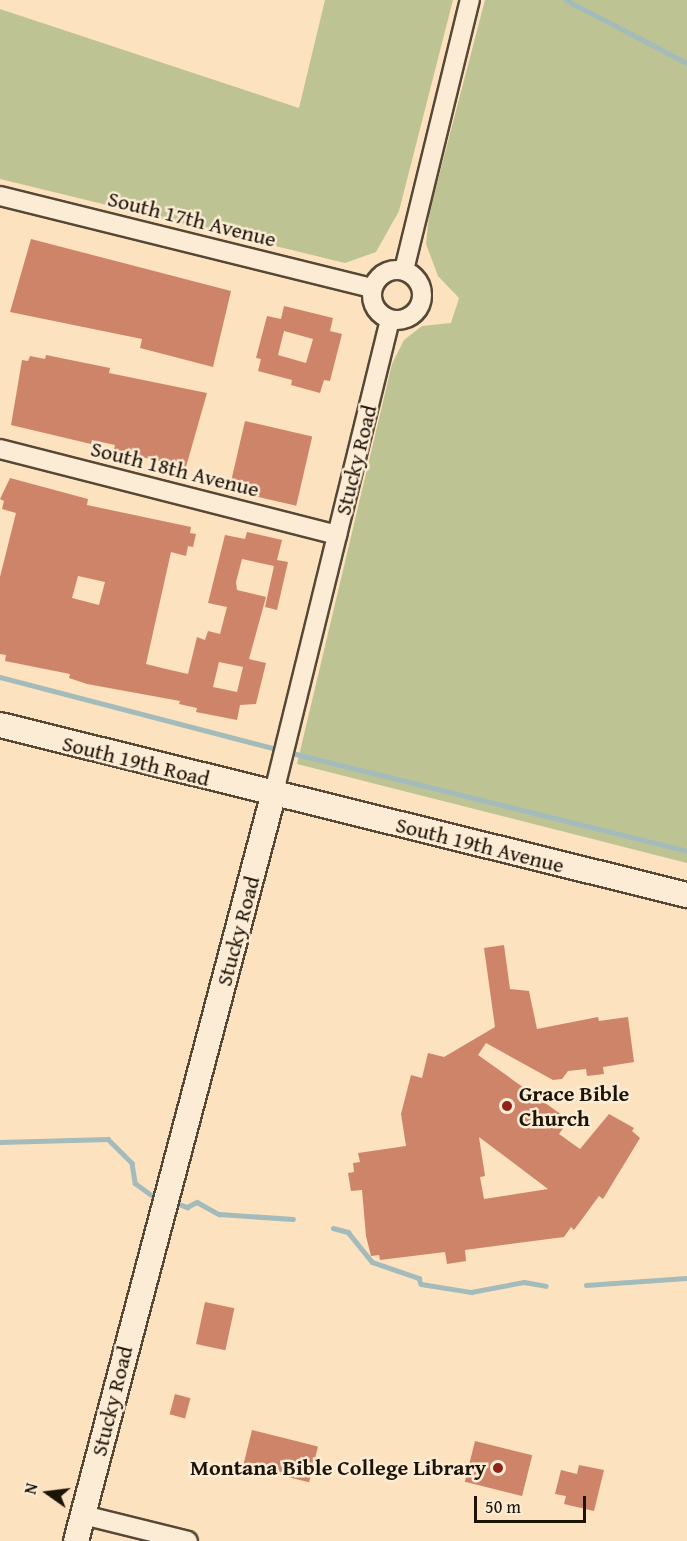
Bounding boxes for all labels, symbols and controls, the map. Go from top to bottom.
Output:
street label: South 17th Avenue [105,185,279,253]
street label: Stucky Road [330,402,382,518]
street label: South 18th Avenue [88,435,262,503]
street label: South 19th Road [60,730,212,792]
street label: South 19th Avenue [393,811,567,879]
street label: Stucky Road [211,873,265,989]
place label: Grace Bible Church [519,1080,629,1132]
marker: Grace Bible Church [500,1099,514,1113]
street label: Stucky Road [86,1343,138,1459]
place label: Montana Bible College Library [190,1455,486,1481]
marker: Montana Bible College Library [491,1461,505,1475]
north arrow [18,1463,78,1523]
text: N [18,1481,43,1497]
scale bar [477,1484,590,1522]
text: 50 m [485,1493,521,1520]

